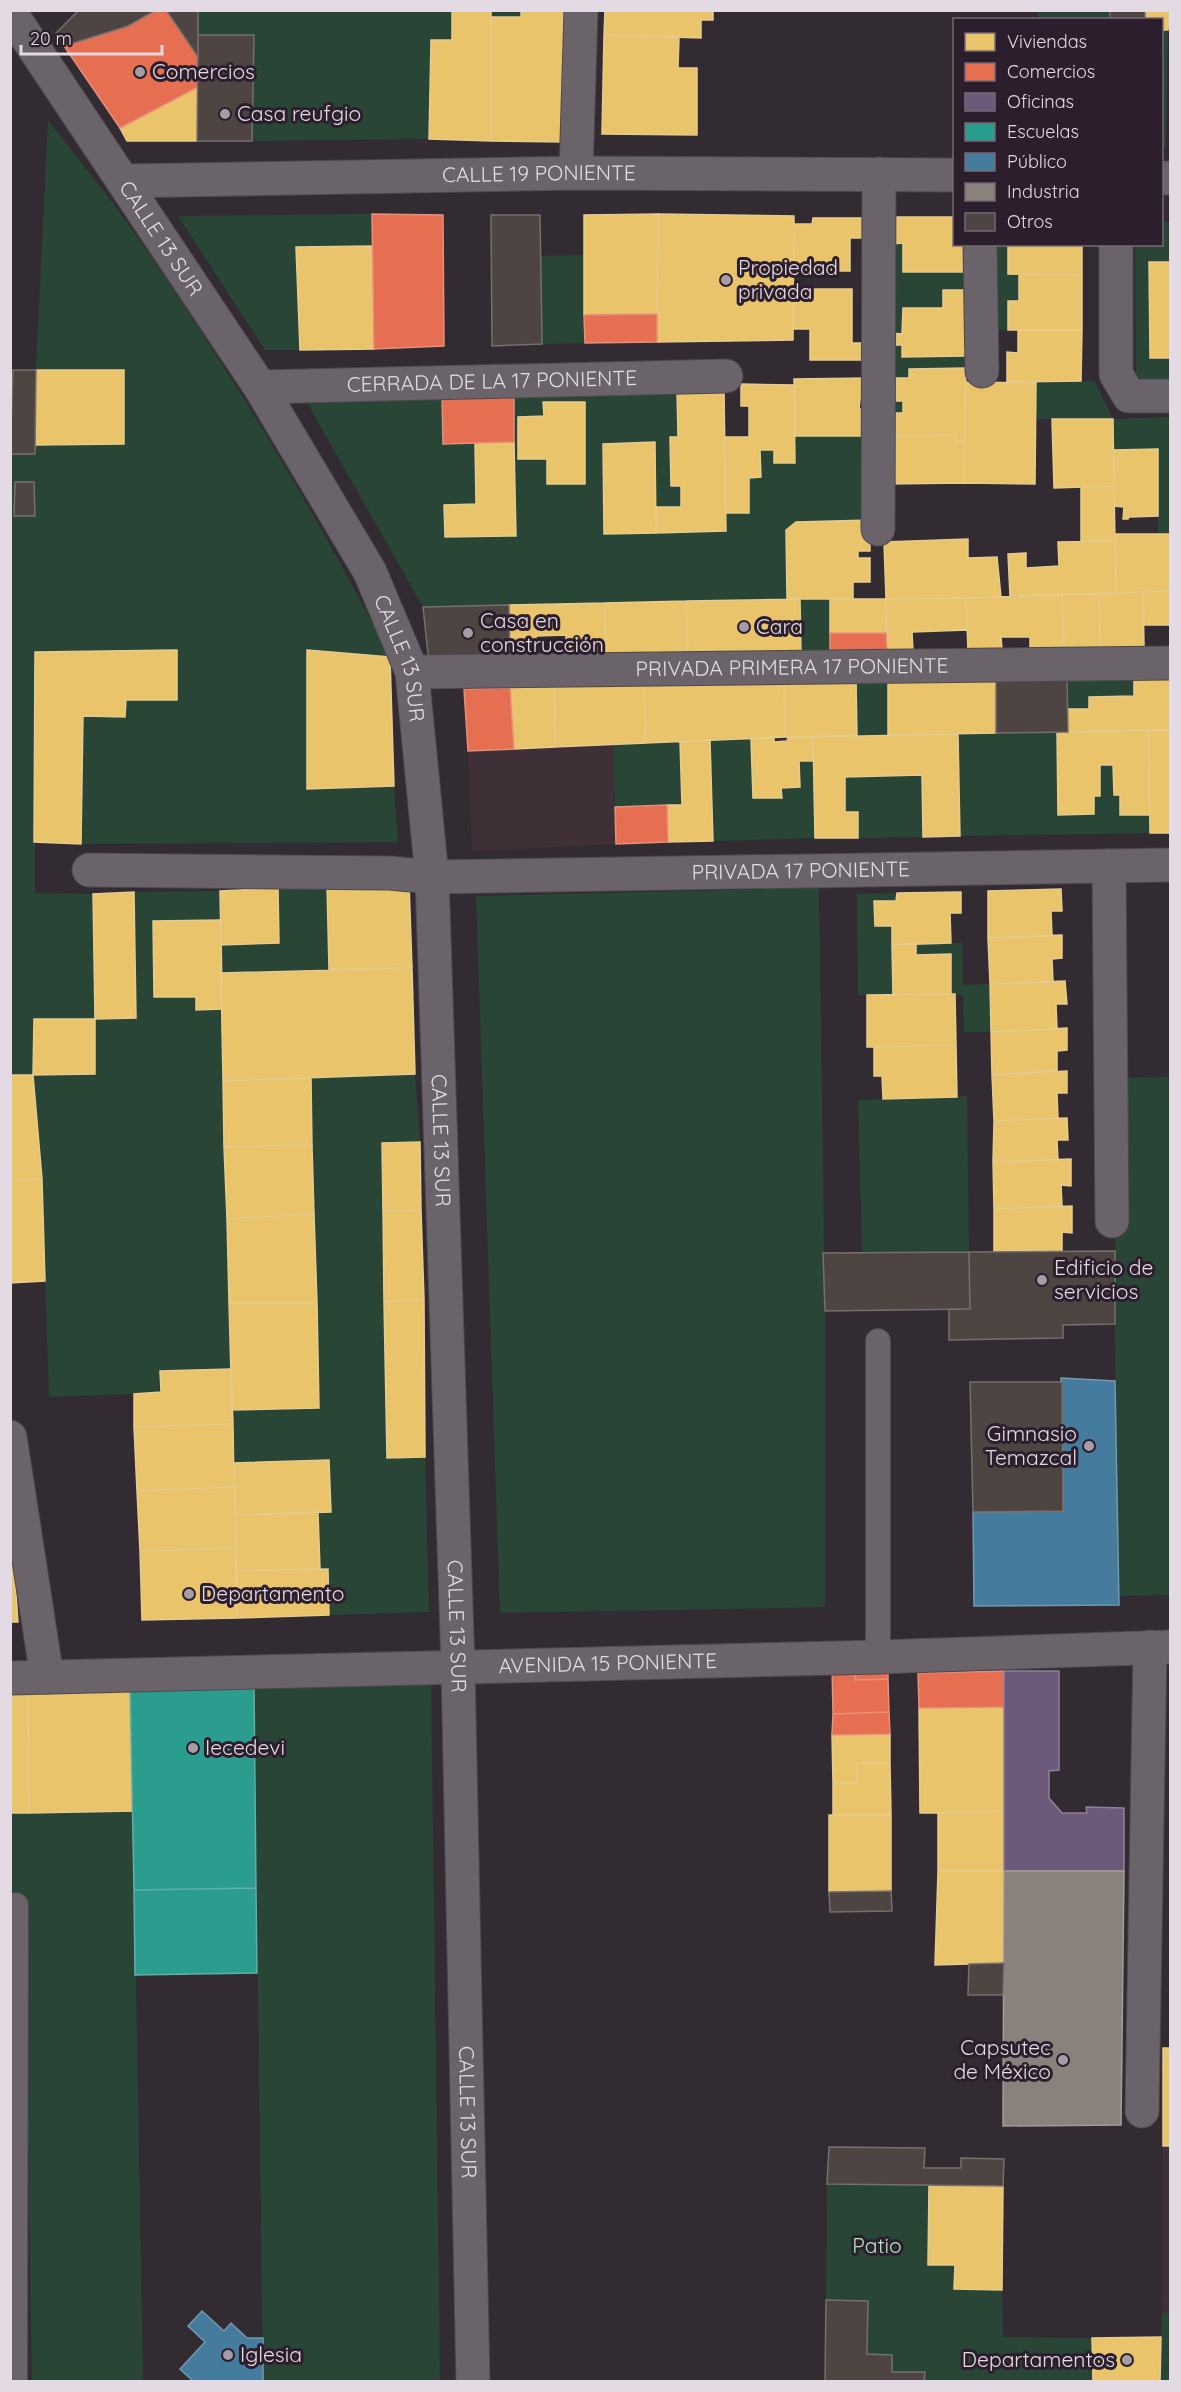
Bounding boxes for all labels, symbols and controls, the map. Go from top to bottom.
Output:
scale bar [21,18,162,56]
legend [953,18,1163,246]
text: 20 m [30,27,72,50]
text: Viviendas [1007,30,1087,53]
place label: Comercios [152,58,255,84]
text: Comercios [1007,60,1095,83]
marker: Comercios [133,65,147,79]
text: Oficinas [1007,90,1074,113]
place label: Casa reufgio [237,100,361,126]
marker: Casa reufgio [218,107,232,121]
text: Escuelas [1007,120,1079,143]
text: Público [1007,150,1067,173]
street label: CALLE 19 PONIENTE [442,159,636,187]
street label: CALLE 13 SUR [114,175,209,300]
text: Industria [1007,180,1080,203]
text: Otros [1007,210,1053,233]
place label: Propiedad privada [738,254,838,304]
marker: Propiedad privada [719,273,733,287]
street label: CERRADA DE LA 17 PONIENTE [346,364,637,397]
street label: CALLE 13 SUR [369,590,431,723]
place label: Casa en construcción [480,607,604,657]
place label: Cara [756,613,803,639]
marker: Cara [737,620,751,634]
marker: Casa en construcción [461,626,475,640]
street label: PRIVADA PRIMERA 17 PONIENTE [635,652,949,681]
street label: PRIVADA 17 PONIENTE [691,855,910,885]
street label: CALLE 13 SUR [426,1074,457,1207]
place label: Edificio de servicios [1054,1254,1153,1304]
marker: Edificio de servicios [1035,1273,1049,1287]
place label: Gimnasio Temazcal [985,1420,1077,1470]
marker: Gimnasio Temazcal [1082,1439,1096,1453]
street label: CALLE 13 SUR [442,1559,473,1693]
place label: Departamento [201,1580,344,1606]
marker: Departamento [182,1587,196,1601]
street label: AVENIDA 15 PONIENTE [498,1647,717,1678]
place label: Iecedevi [205,1734,285,1760]
marker: Iecedevi [186,1741,200,1755]
place label: Capsutec de México [953,2034,1051,2084]
street label: CALLE 13 SUR [454,2045,483,2179]
marker: Capsutec de México [1056,2053,1070,2067]
park label: Patio [852,2232,902,2258]
place label: Iglesia [240,2341,302,2367]
place label: Departamentos [962,2346,1115,2372]
marker: Iglesia [221,2348,235,2362]
marker: Departamentos [1120,2353,1134,2367]

